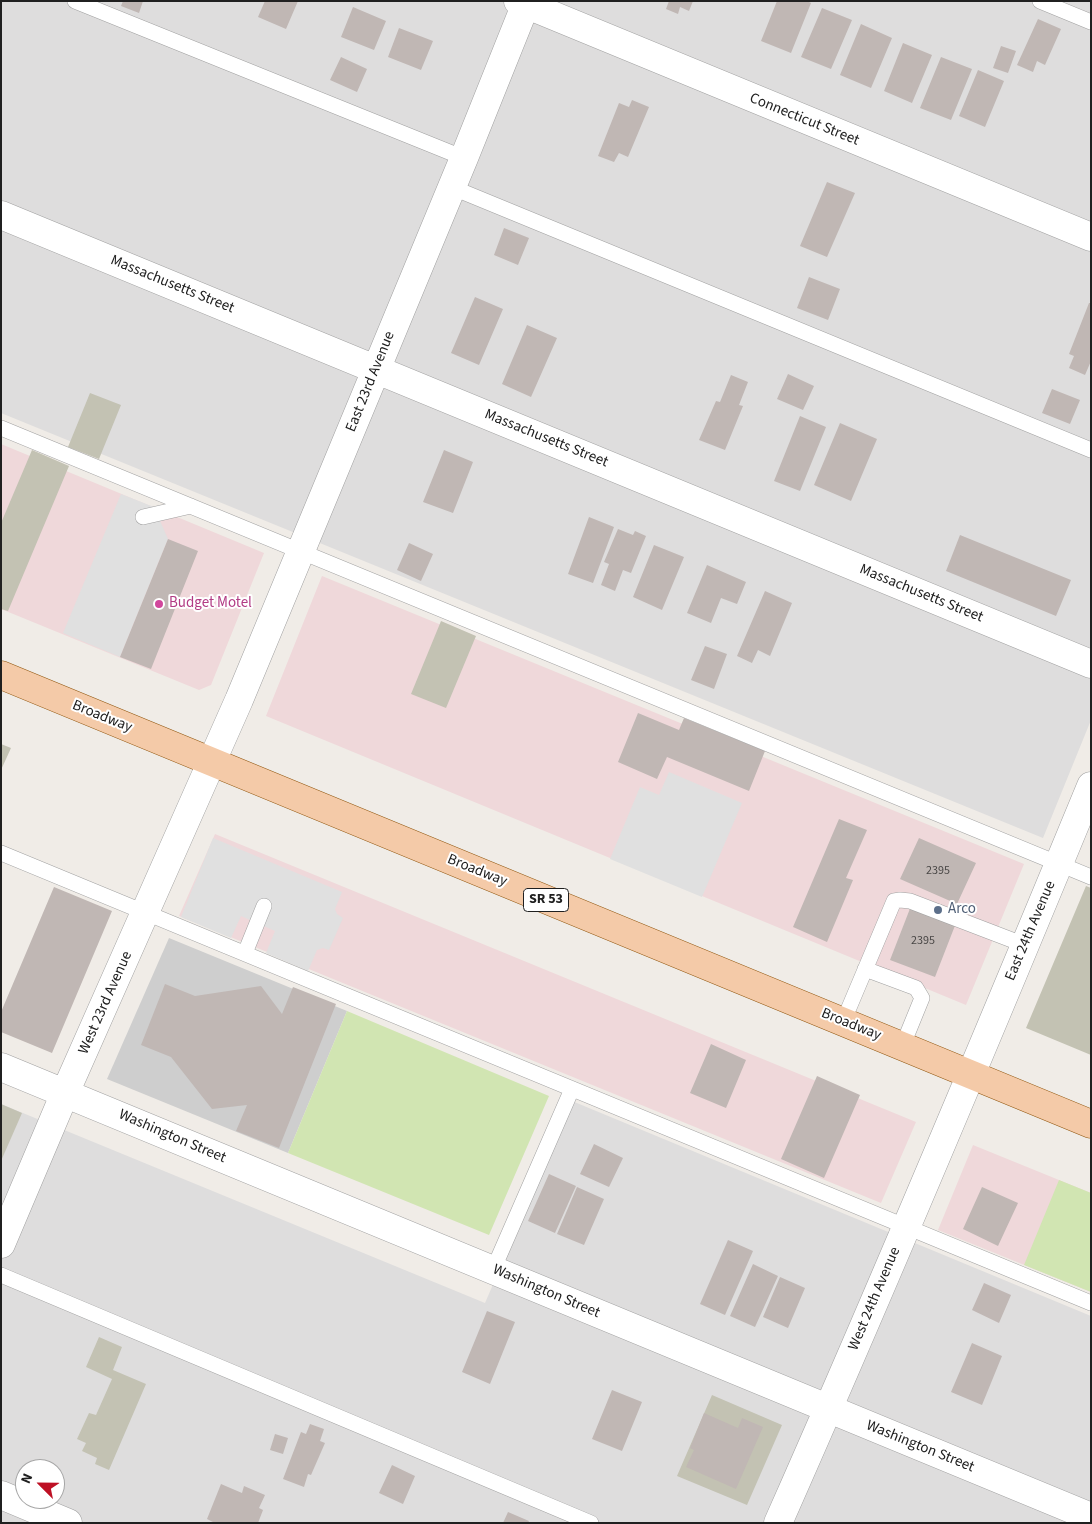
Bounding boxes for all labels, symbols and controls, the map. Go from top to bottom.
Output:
street label: Connecticut Street [747,90,861,150]
street label: Massachusetts Street [107,252,237,318]
street label: East 23rd Avenue [343,329,399,435]
street label: Massachusetts Street [481,406,611,472]
street label: Massachusetts Street [856,561,986,627]
place label: Budget Motel [169,595,252,613]
marker: Budget Motel [153,598,165,610]
street label: Broadway [69,697,135,737]
street label: Broadway [444,851,510,891]
house number: 2395 [926,864,950,878]
street label: East 24th Avenue [1002,878,1060,984]
road number: SR 53 [524,888,568,912]
place label: Arco [948,901,976,919]
marker: Arco [932,904,944,916]
house number: 2395 [911,934,935,948]
street label: West 23rd Avenue [75,949,137,1057]
street label: Broadway [818,1005,884,1045]
street label: Washington Street [116,1106,228,1168]
street label: West 24th Avenue [845,1245,905,1353]
street label: Washington Street [490,1261,602,1323]
street label: Washington Street [863,1417,977,1477]
north arrow [15,1459,65,1509]
text: N [16,1470,38,1487]

